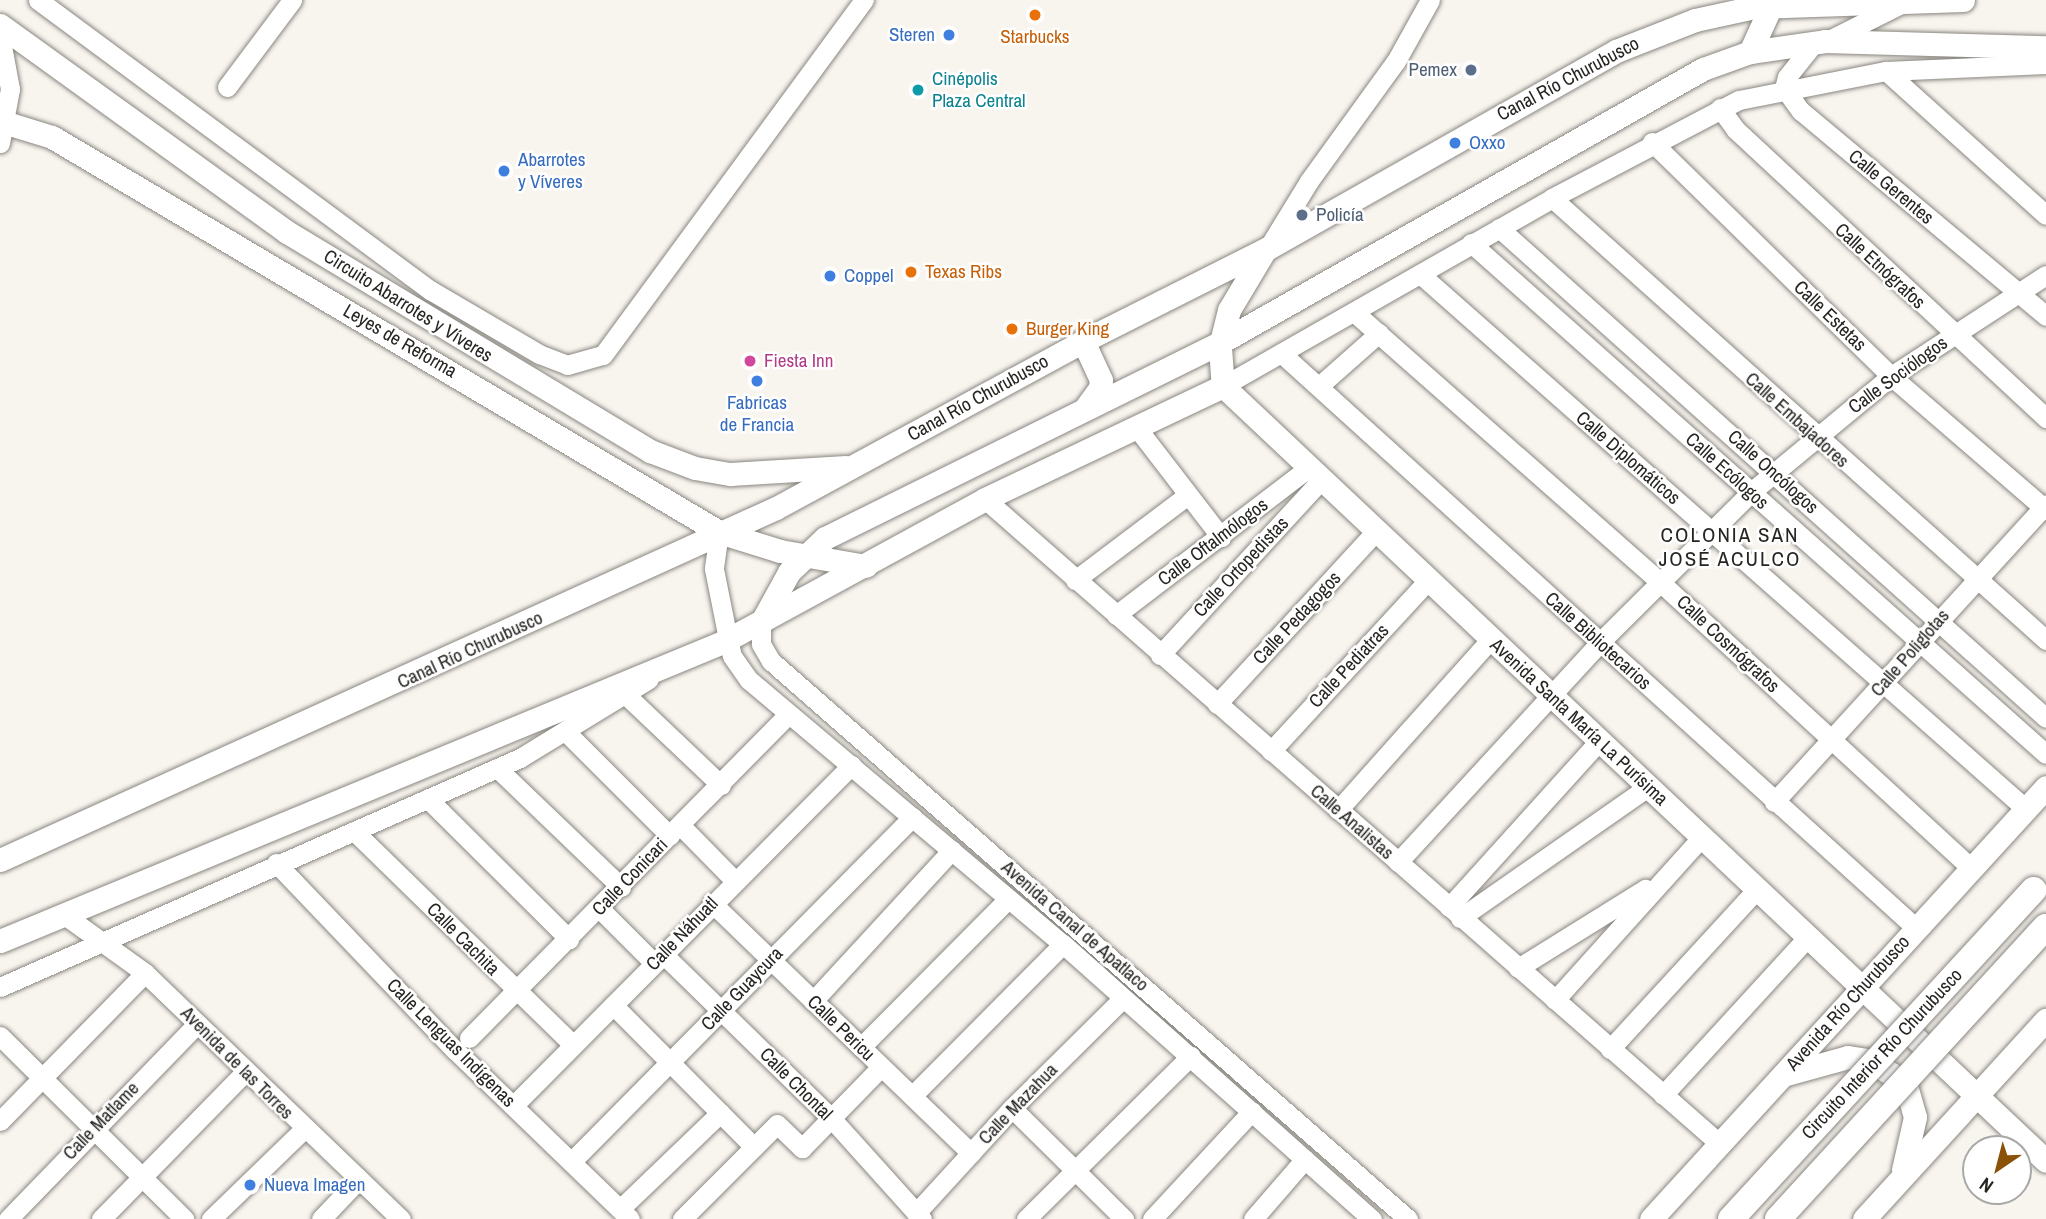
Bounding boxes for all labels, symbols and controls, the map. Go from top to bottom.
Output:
marker: Starbucks [1027,7,1043,23]
place label: Steren [889,24,935,46]
place label: Starbucks [1000,26,1070,48]
marker: Steren [941,27,957,43]
street label: Canal Río Churubusco [1493,32,1643,126]
place label: Pemex [1409,59,1457,81]
marker: Pemex [1463,62,1479,78]
place label: Cinépolis Plaza Central [932,68,1026,112]
marker: Cinépolis Plaza Central [910,82,926,98]
place label: Oxxo [1469,132,1505,154]
marker: Oxxo [1447,135,1463,151]
street label: Calle Gerentes [1844,145,1938,229]
place label: Abarrotes y Víveres [518,149,586,193]
marker: Abarrotes y Víveres [496,163,512,179]
place label: Policía [1316,204,1364,226]
marker: Policía [1294,207,1310,223]
street label: Calle Etnógrafos [1830,218,1930,314]
street label: Circuito Abarrotes y Víveres [319,245,497,367]
place label: Texas Ribs [925,261,1002,283]
marker: Texas Ribs [903,264,919,280]
place label: Coppel [844,265,893,287]
marker: Coppel [822,268,838,284]
street label: Calle Estetas [1789,276,1871,356]
street label: Leyes de Reforma [339,299,461,383]
place label: Burger King [1026,318,1109,340]
marker: Burger King [1004,321,1020,337]
street label: Calle Sociólogos [1844,331,1952,419]
place label: Fiesta Inn [764,350,833,372]
street label: Canal Río Churubusco [904,350,1052,446]
marker: Fiesta Inn [742,353,758,369]
street label: Calle Embajadores [1740,367,1854,473]
marker: Fabricas de Francia [749,373,765,389]
place label: Fabricas de Francia [720,392,794,436]
street label: Calle Diplomáticos [1571,407,1685,509]
street label: Calle Oncólogos [1723,425,1823,519]
street label: Calle Ecólogos [1681,428,1773,514]
street label: Calle Oftalmólogos [1154,493,1272,591]
street label: Calle Ortopedistas [1189,512,1293,622]
district label: COLONIA SAN JOSÉ ACULCO [1660,522,1800,572]
street label: Calle Pedagogos [1248,567,1346,669]
street label: Calle Bibliotecarios [1540,587,1656,695]
street label: Calle Cosmógrafos [1672,590,1784,698]
street label: Calle Poliglotas [1866,605,1954,701]
street label: Canal Río Churubusco [394,606,546,694]
street label: Calle Pediatras [1304,619,1394,713]
street label: Avenida Santa María La Purísima [1485,634,1673,810]
street label: Calle Analistas [1305,779,1399,865]
street label: Calle Conicari [588,834,672,920]
street label: Avenida Canal de Apatlaco [996,856,1154,996]
street label: Calle Náhuatl [641,892,723,976]
street label: Calle Cachita [422,898,504,980]
street label: Avenida Río Churubusco [1781,931,1915,1075]
street label: Calle Guaycura [697,942,787,1036]
street label: Circuito Interior Río Churubusco [1797,964,1967,1144]
street label: Calle Lenguas Indígenas [382,974,520,1112]
street label: Calle Pericu [803,990,879,1066]
street label: Avenida de las Torres [176,1002,298,1124]
street label: Calle Chontal [755,1043,837,1125]
street label: Calle Mazahua [974,1059,1062,1149]
street label: Calle Matlame [58,1077,144,1165]
north arrow [1962,1135,2032,1205]
text: N [1974,1172,1998,1199]
place label: Nueva Imagen [264,1174,365,1196]
marker: Nueva Imagen [242,1177,258,1193]

